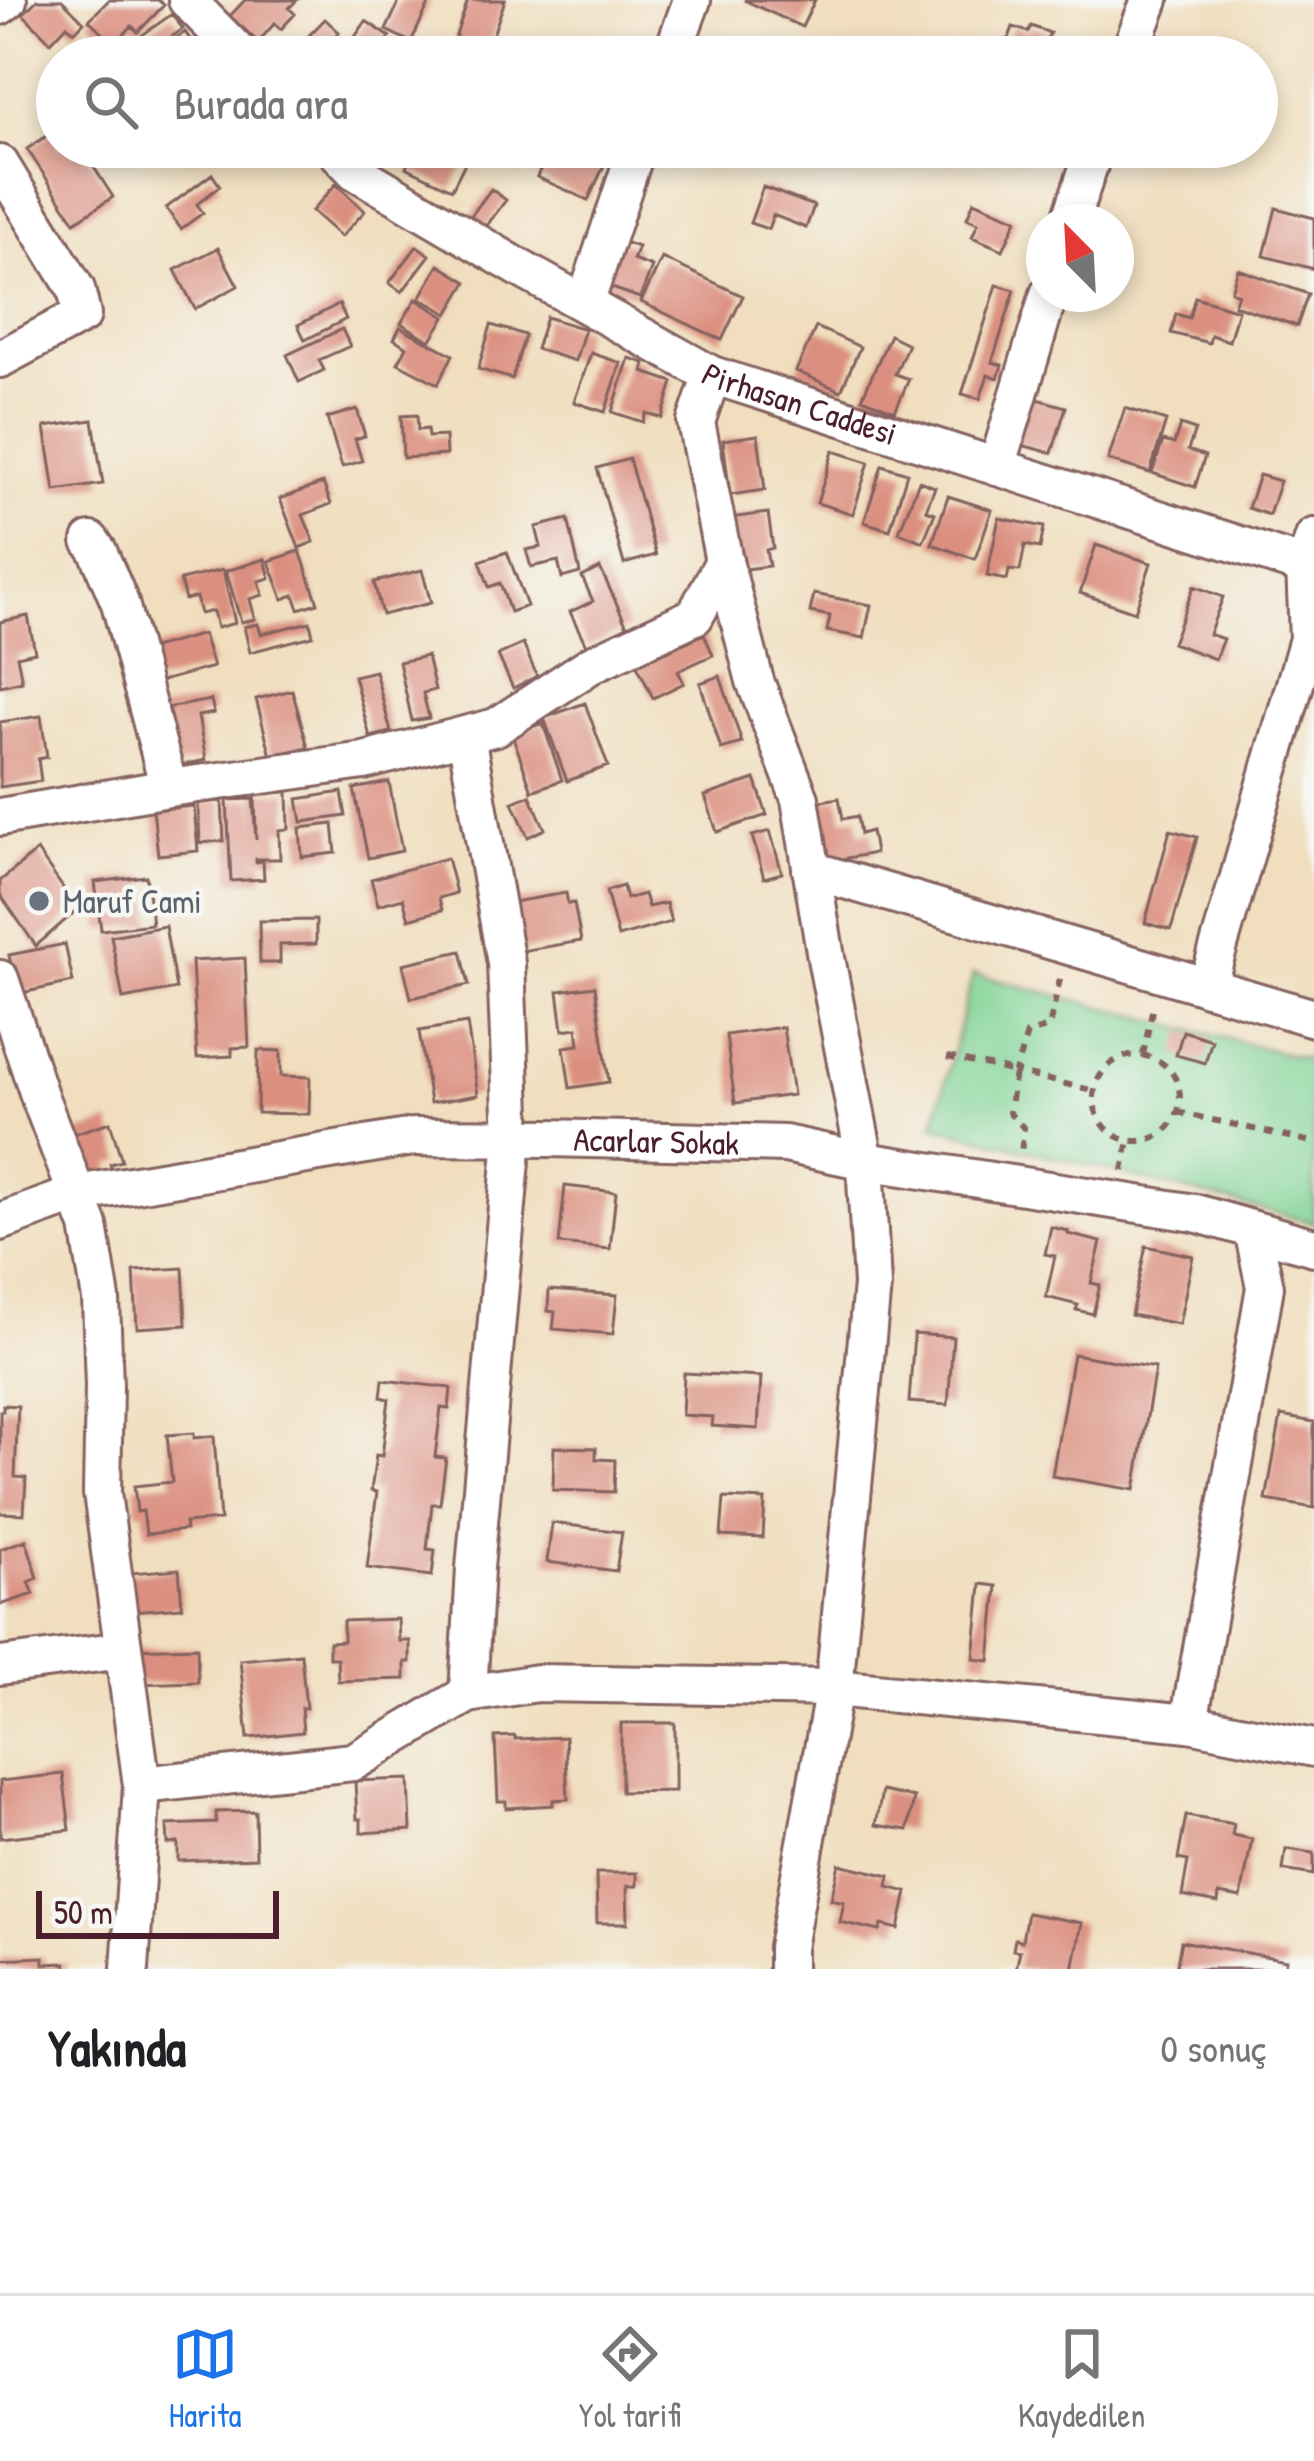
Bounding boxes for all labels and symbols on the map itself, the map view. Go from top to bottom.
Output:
north arrow [1026,204,1134,312]
street label: Pirhasan Caddesi [694,352,903,455]
place label: Maruf Cami [63,879,202,923]
marker: Maruf Cami [26,888,52,914]
street label: Acarlar Sokak [573,1117,740,1165]
scale bar [36,1885,279,1938]

